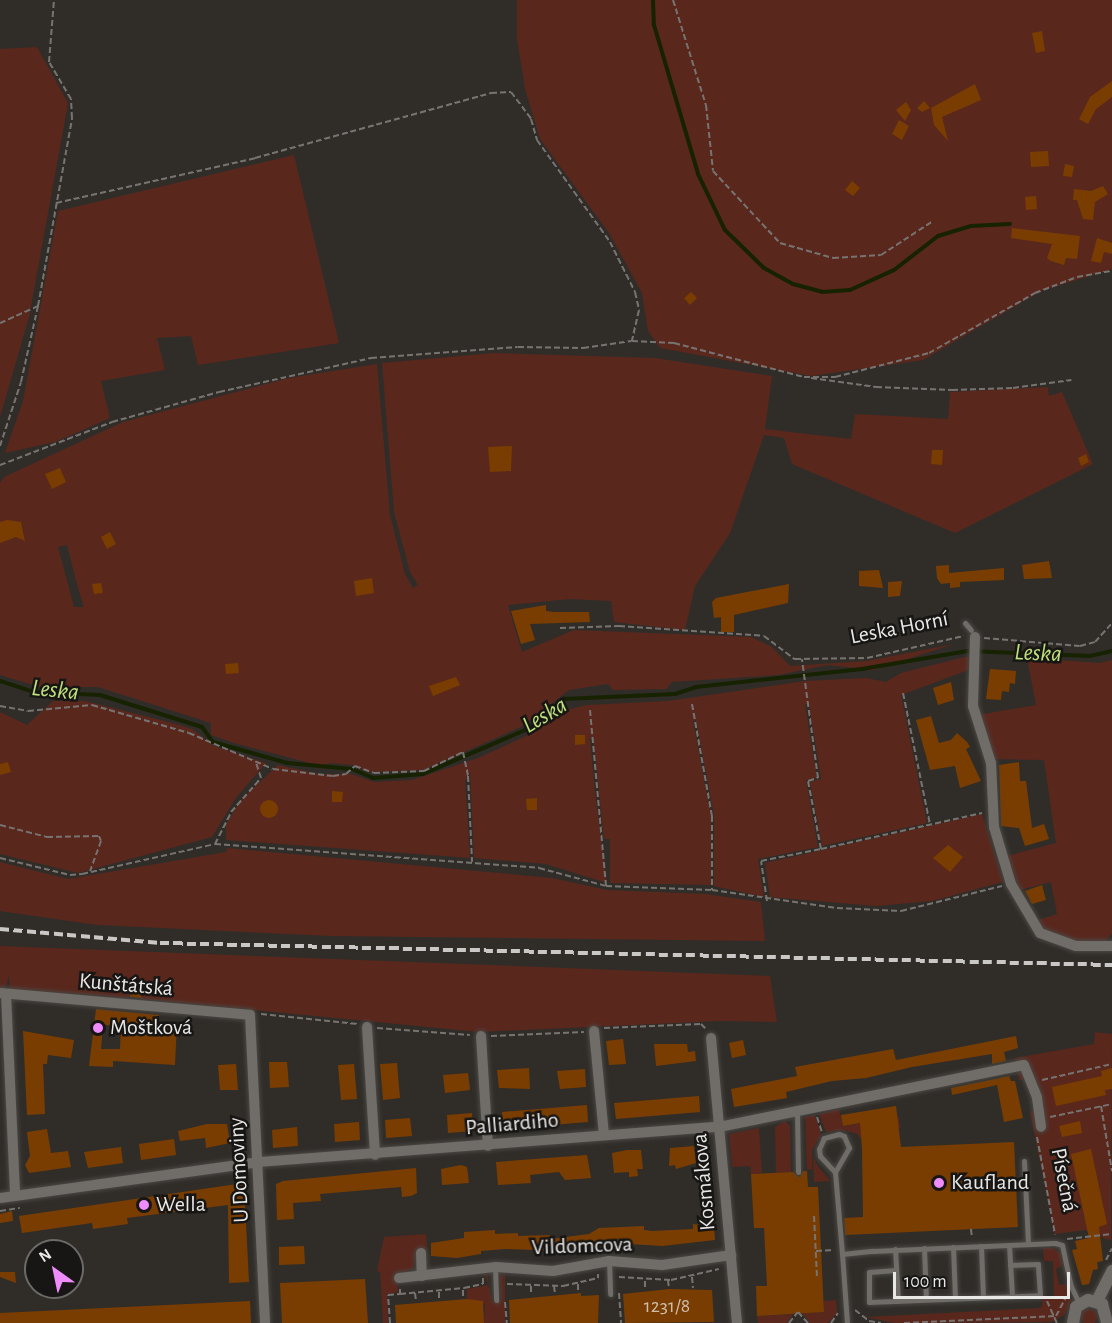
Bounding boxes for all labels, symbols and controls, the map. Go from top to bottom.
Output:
street label: Leska Horní [848,606,950,650]
water label: Leska [1014,639,1062,669]
water label: Leska [30,674,80,708]
water label: Leska [517,691,573,741]
street label: Kunštátská [78,968,174,1002]
place label: Moštková [110,1015,192,1041]
marker: Moštková [91,1021,105,1035]
street label: Palliardiho [464,1107,560,1141]
street label: U Domoviny [223,1117,255,1223]
street label: Kosmákova [687,1132,721,1232]
street label: Písečná [1045,1146,1083,1214]
place label: Kaufland [951,1170,1029,1196]
marker: Kaufland [932,1176,946,1190]
place label: Wella [156,1192,206,1218]
marker: Wella [137,1198,151,1212]
street label: Vildomcova [531,1231,633,1261]
north arrow [24,1239,84,1299]
text: N [36,1246,54,1265]
scale bar [896,1260,1073,1298]
text: 100 m [904,1273,947,1291]
house number: 1231/8 [644,1294,690,1318]

